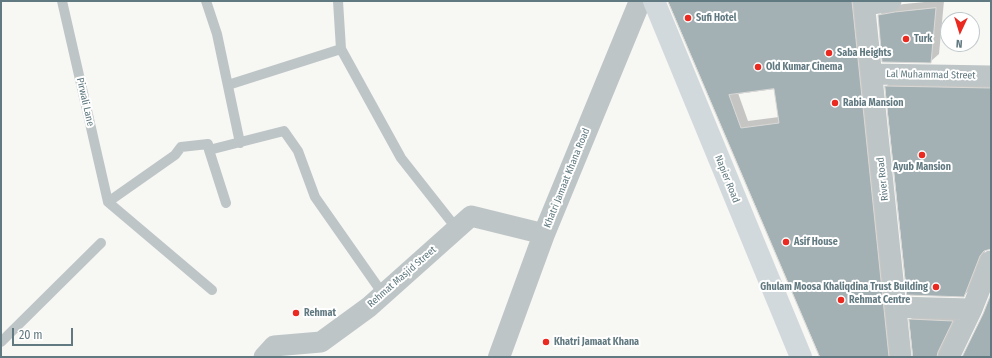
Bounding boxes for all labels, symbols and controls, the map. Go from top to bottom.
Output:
place label: Sufi Hotel [696,12,736,24]
north arrow [940,12,980,52]
marker: Sufi Hotel [683,13,693,23]
place label: Turk [914,33,932,45]
marker: Turk [901,34,911,44]
text: N [955,37,963,50]
place label: Saba Heights [837,47,891,59]
marker: Saba Heights [824,48,834,58]
place label: Old Kumar Cinema [766,61,842,73]
marker: Old Kumar Cinema [753,62,763,72]
street label: Lal Muhammad Street [886,68,976,82]
street label: Pirwali Lane [74,77,96,127]
place label: Rabia Mansion [843,97,904,109]
marker: Rabia Mansion [830,98,840,108]
street label: Khatri Jamaat Khana Road [541,126,593,230]
marker: Ayub Mansion [917,150,927,160]
street label: Napier Road [712,153,742,205]
street label: River Road [875,157,891,201]
place label: Ayub Mansion [893,161,951,173]
place label: Asif House [794,236,838,248]
marker: Asif House [781,237,791,247]
street label: Rehmat Masjid Street [365,244,439,310]
place label: Ghulam Moosa Khaliqdina Trust Building [760,281,928,293]
marker: Ghulam Moosa Khaliqdina Trust Building [931,282,941,292]
place label: Rehmat Centre [849,294,910,306]
marker: Rehmat Centre [836,295,846,305]
place label: Rehmat [304,307,336,319]
marker: Rehmat [291,308,301,318]
scale bar [14,320,75,346]
text: 20 m [19,328,43,342]
place label: Khatri Jamaat Khana [554,336,639,348]
marker: Khatri Jamaat Khana [541,337,551,347]

